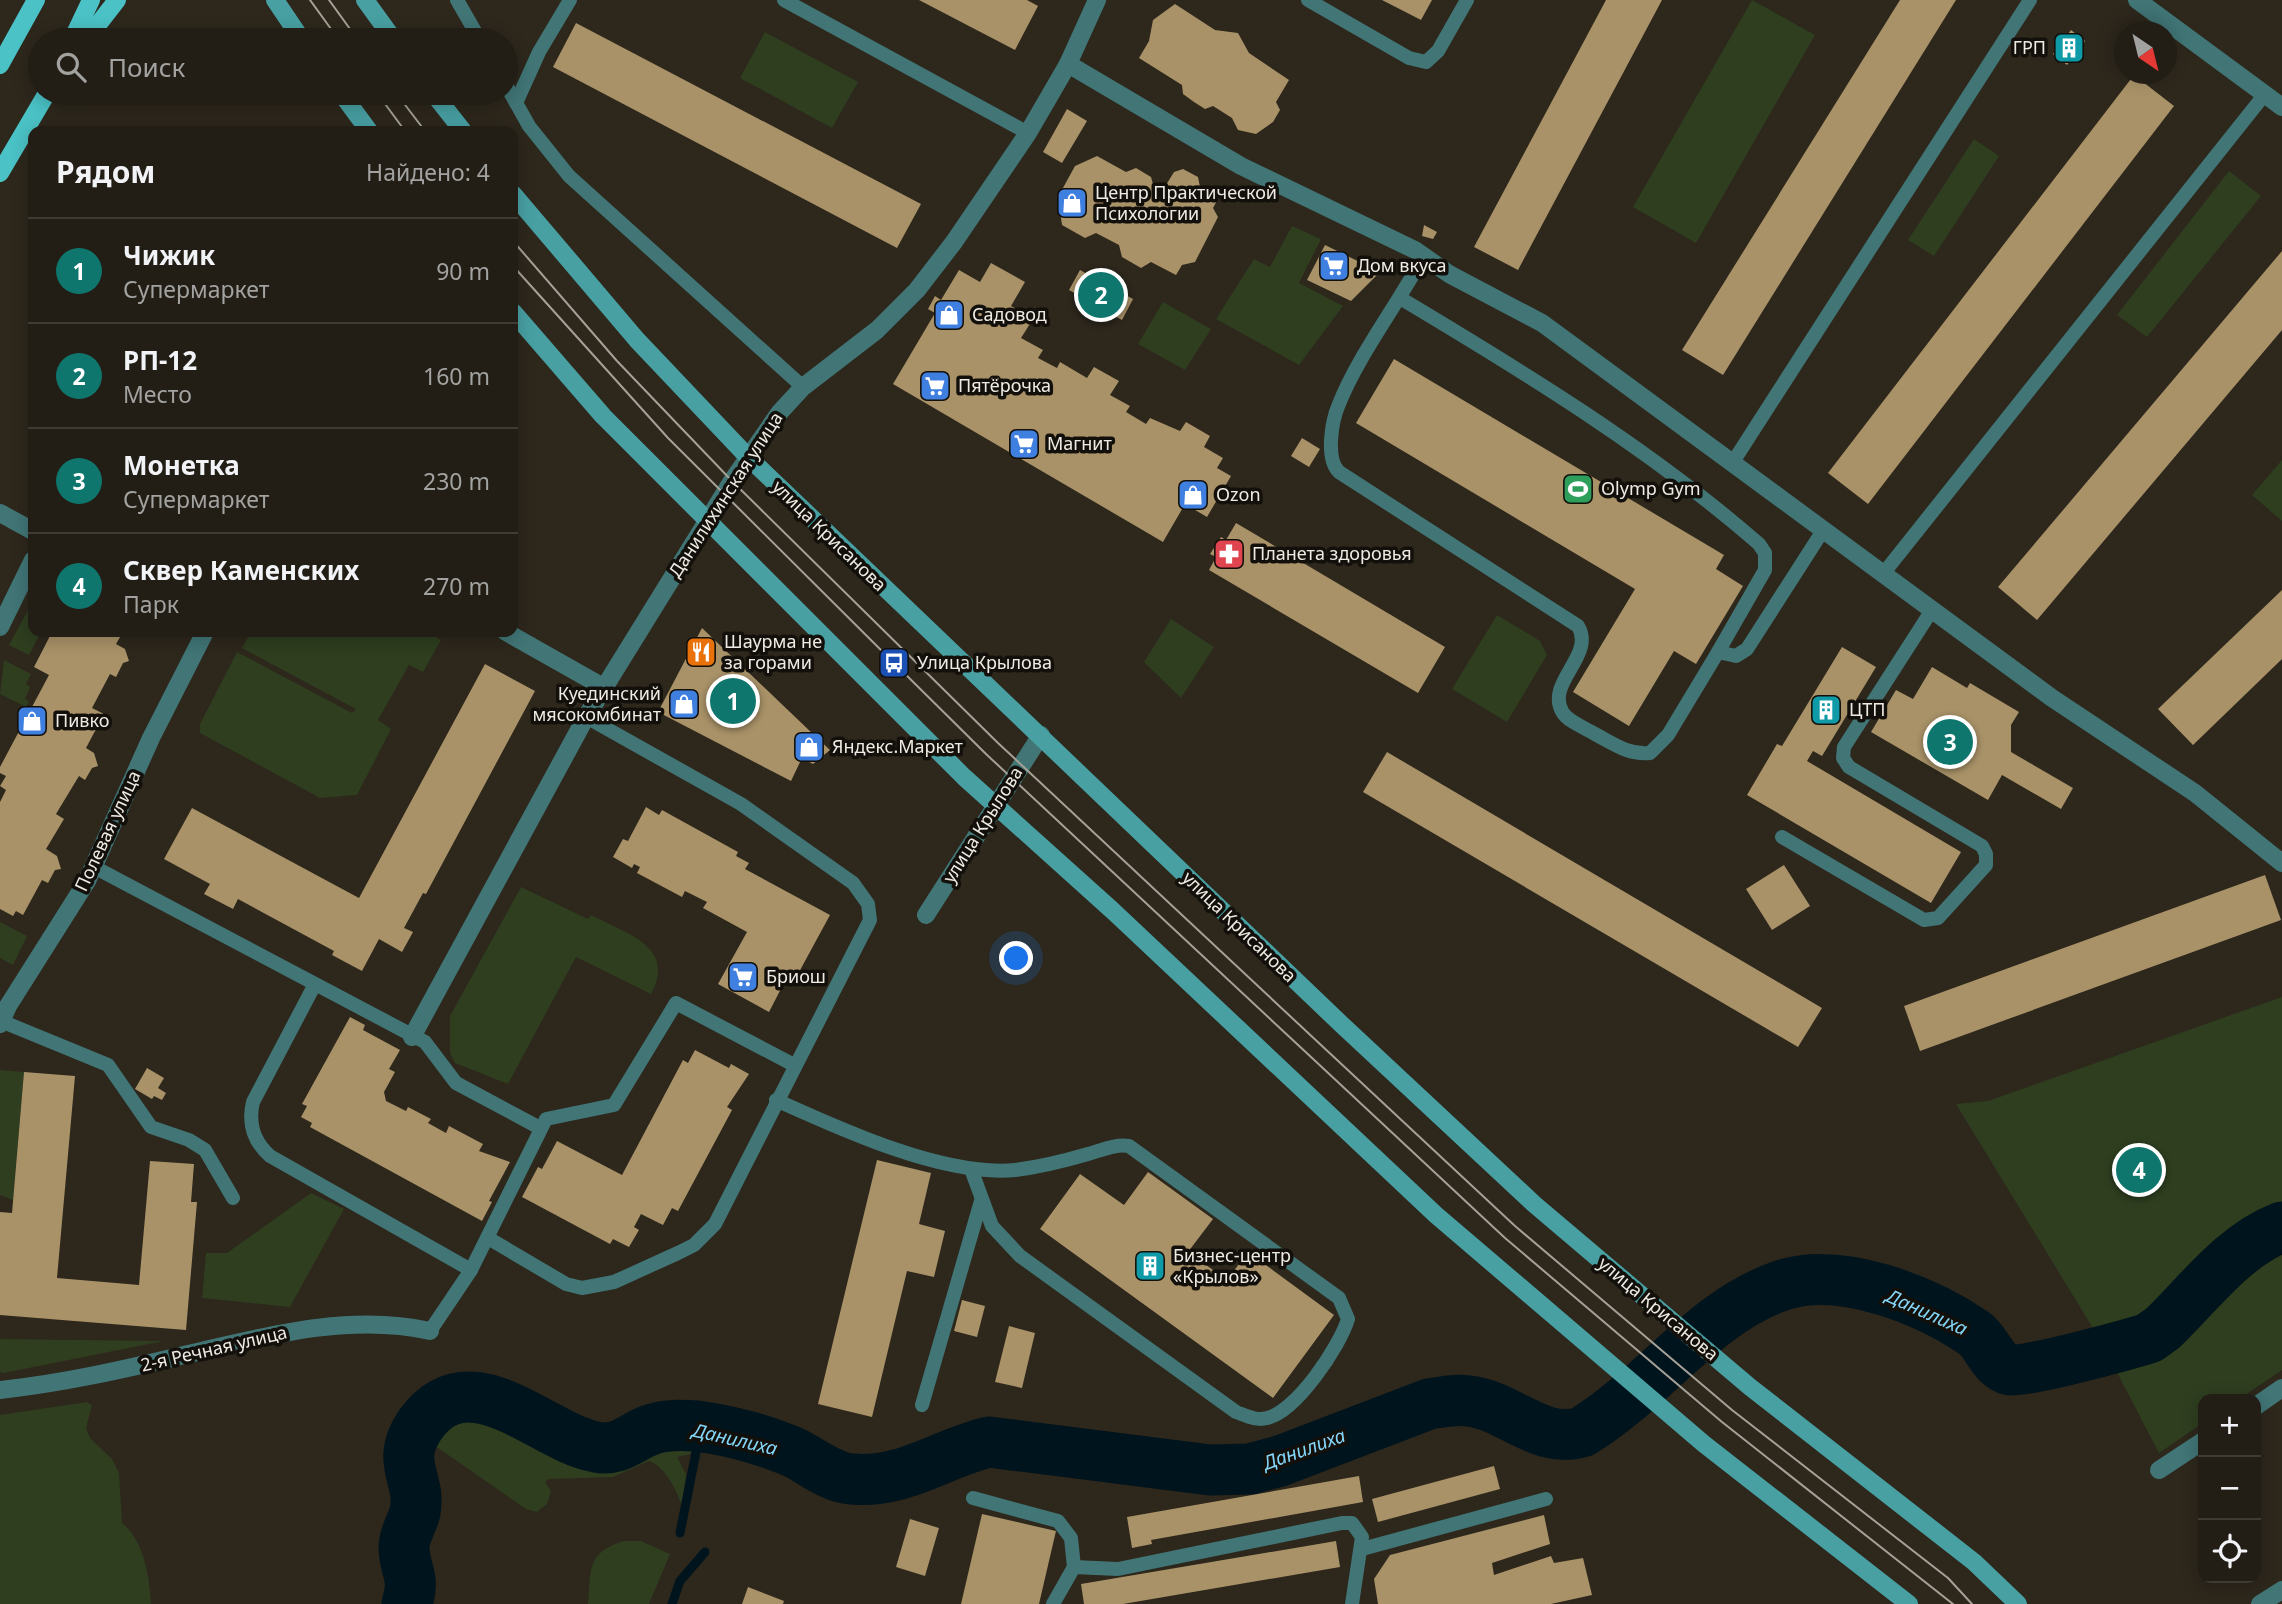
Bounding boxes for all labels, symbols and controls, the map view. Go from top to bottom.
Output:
north arrow [2114,21,2177,84]
search box [28,28,518,105]
building icon: ГРП [2052,31,2086,65]
place label: ГРП [2013,35,2046,59]
icon: search [52,48,90,86]
text: Поиск [108,49,185,85]
text: Рядом [56,151,155,192]
text: Найдено: 4 [366,156,490,188]
place label: Центр Практической Психологии [1095,180,1277,225]
shop icon: Центр Практической Психологии [1055,186,1089,220]
text: Чижик [123,237,215,273]
supermarket icon: Дом вкуса [1317,249,1351,283]
place label: Дом вкуса [1357,253,1447,277]
text: 1 [72,255,86,287]
text: 90 m [436,255,490,287]
pin: 2 [1078,269,1124,321]
text: Супермаркет [123,273,269,305]
shop icon: Садовод [932,298,966,332]
place label: Садовод [972,302,1047,326]
text: РП-12 [123,342,197,378]
text: 2 [72,360,86,392]
text: 160 m [423,360,490,392]
supermarket icon: Пятёрочка [918,369,952,403]
place label: Пятёрочка [958,373,1051,397]
text: Место [123,378,192,410]
street label: Данилихинская улица [663,407,788,582]
supermarket icon: Магнит [1007,427,1041,461]
place label: Магнит [1047,431,1112,455]
text: Монетка [123,447,240,483]
text: 3 [72,465,86,497]
text: 230 m [423,465,490,497]
sports icon: Olymp Gym [1561,472,1595,506]
street label: улица Крисанова [767,475,892,596]
place label: Olymp Gym [1601,476,1701,500]
shop icon: Ozon [1176,478,1210,512]
place label: Ozon [1216,482,1261,506]
text: Супермаркет [123,483,269,515]
pharmacy icon: Планета здоровья [1212,537,1246,571]
place label: Планета здоровья [1252,541,1412,565]
text: Сквер Каменских [123,552,359,588]
text: 4 [72,570,86,602]
text: 270 m [423,570,490,602]
text: Парк [123,588,179,620]
place label: Шаурма не за горами [724,629,822,674]
restaurant icon: Шаурма не за горами [684,635,718,669]
bus stop icon: Улица Крылова [877,646,911,680]
place label: Улица Крылова [917,650,1052,674]
pin: 1 [710,675,756,727]
place label: Куединский мясокомбинат [533,681,662,726]
shop icon: Куединский мясокомбинат [667,687,701,721]
building icon: ЦТП [1809,693,1843,727]
place label: ЦТП [1849,697,1886,721]
shop icon: Пивко [15,704,49,738]
place label: Пивко [55,708,109,732]
pin: 3 [1927,716,1973,768]
shop icon: Яндекс.Маркет [792,730,826,764]
place label: Яндекс.Маркет [832,734,963,758]
street label: улица Крылова [937,762,1028,887]
street label: Полевая улица [69,766,146,895]
street label: улица Крисанова [1177,866,1302,987]
your location [999,941,1033,975]
supermarket icon: Бриош [726,960,760,994]
place label: Бриош [766,964,826,988]
pin: 4 [2116,1144,2162,1196]
place label: Бизнес-центр «Крылов» [1173,1243,1291,1288]
building icon: Бизнес-центр «Крылов» [1133,1249,1167,1283]
street label: улица Крисанова [1594,1251,1724,1366]
water label: Данилиха [1881,1282,1972,1341]
street label: 2-я Речная улица [138,1320,289,1377]
map controls [2198,1394,2261,1583]
button: + [2198,1394,2261,1457]
water label: Данилиха [688,1416,780,1461]
water label: Данилиха [1257,1422,1349,1477]
button: − [2198,1457,2261,1520]
button: locate [2198,1520,2261,1583]

